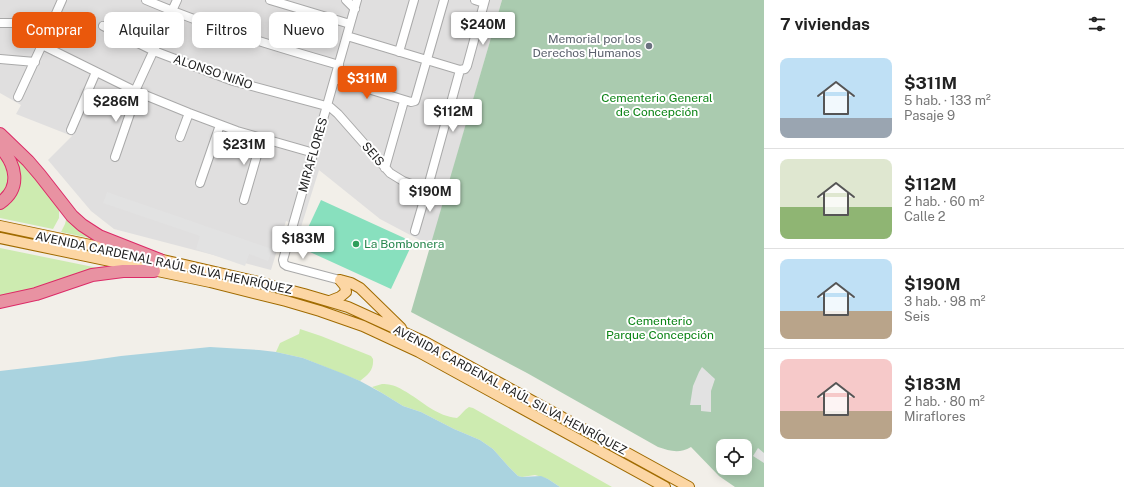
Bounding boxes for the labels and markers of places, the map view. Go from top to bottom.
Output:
pin: $240M [455,12,511,46]
place label: Memorial por los Derechos Humanos [532,32,641,60]
marker: Memorial por los Derechos Humanos [644,41,654,51]
pin: $311M [339,66,395,100]
pin: $286M [88,89,144,123]
pin: $112M [425,99,481,133]
pin: $231M [216,132,272,166]
pin: $190M [402,179,458,213]
pin: $183M [275,226,331,260]
place label: La Bombonera [364,237,444,251]
marker: La Bombonera [351,239,361,249]

